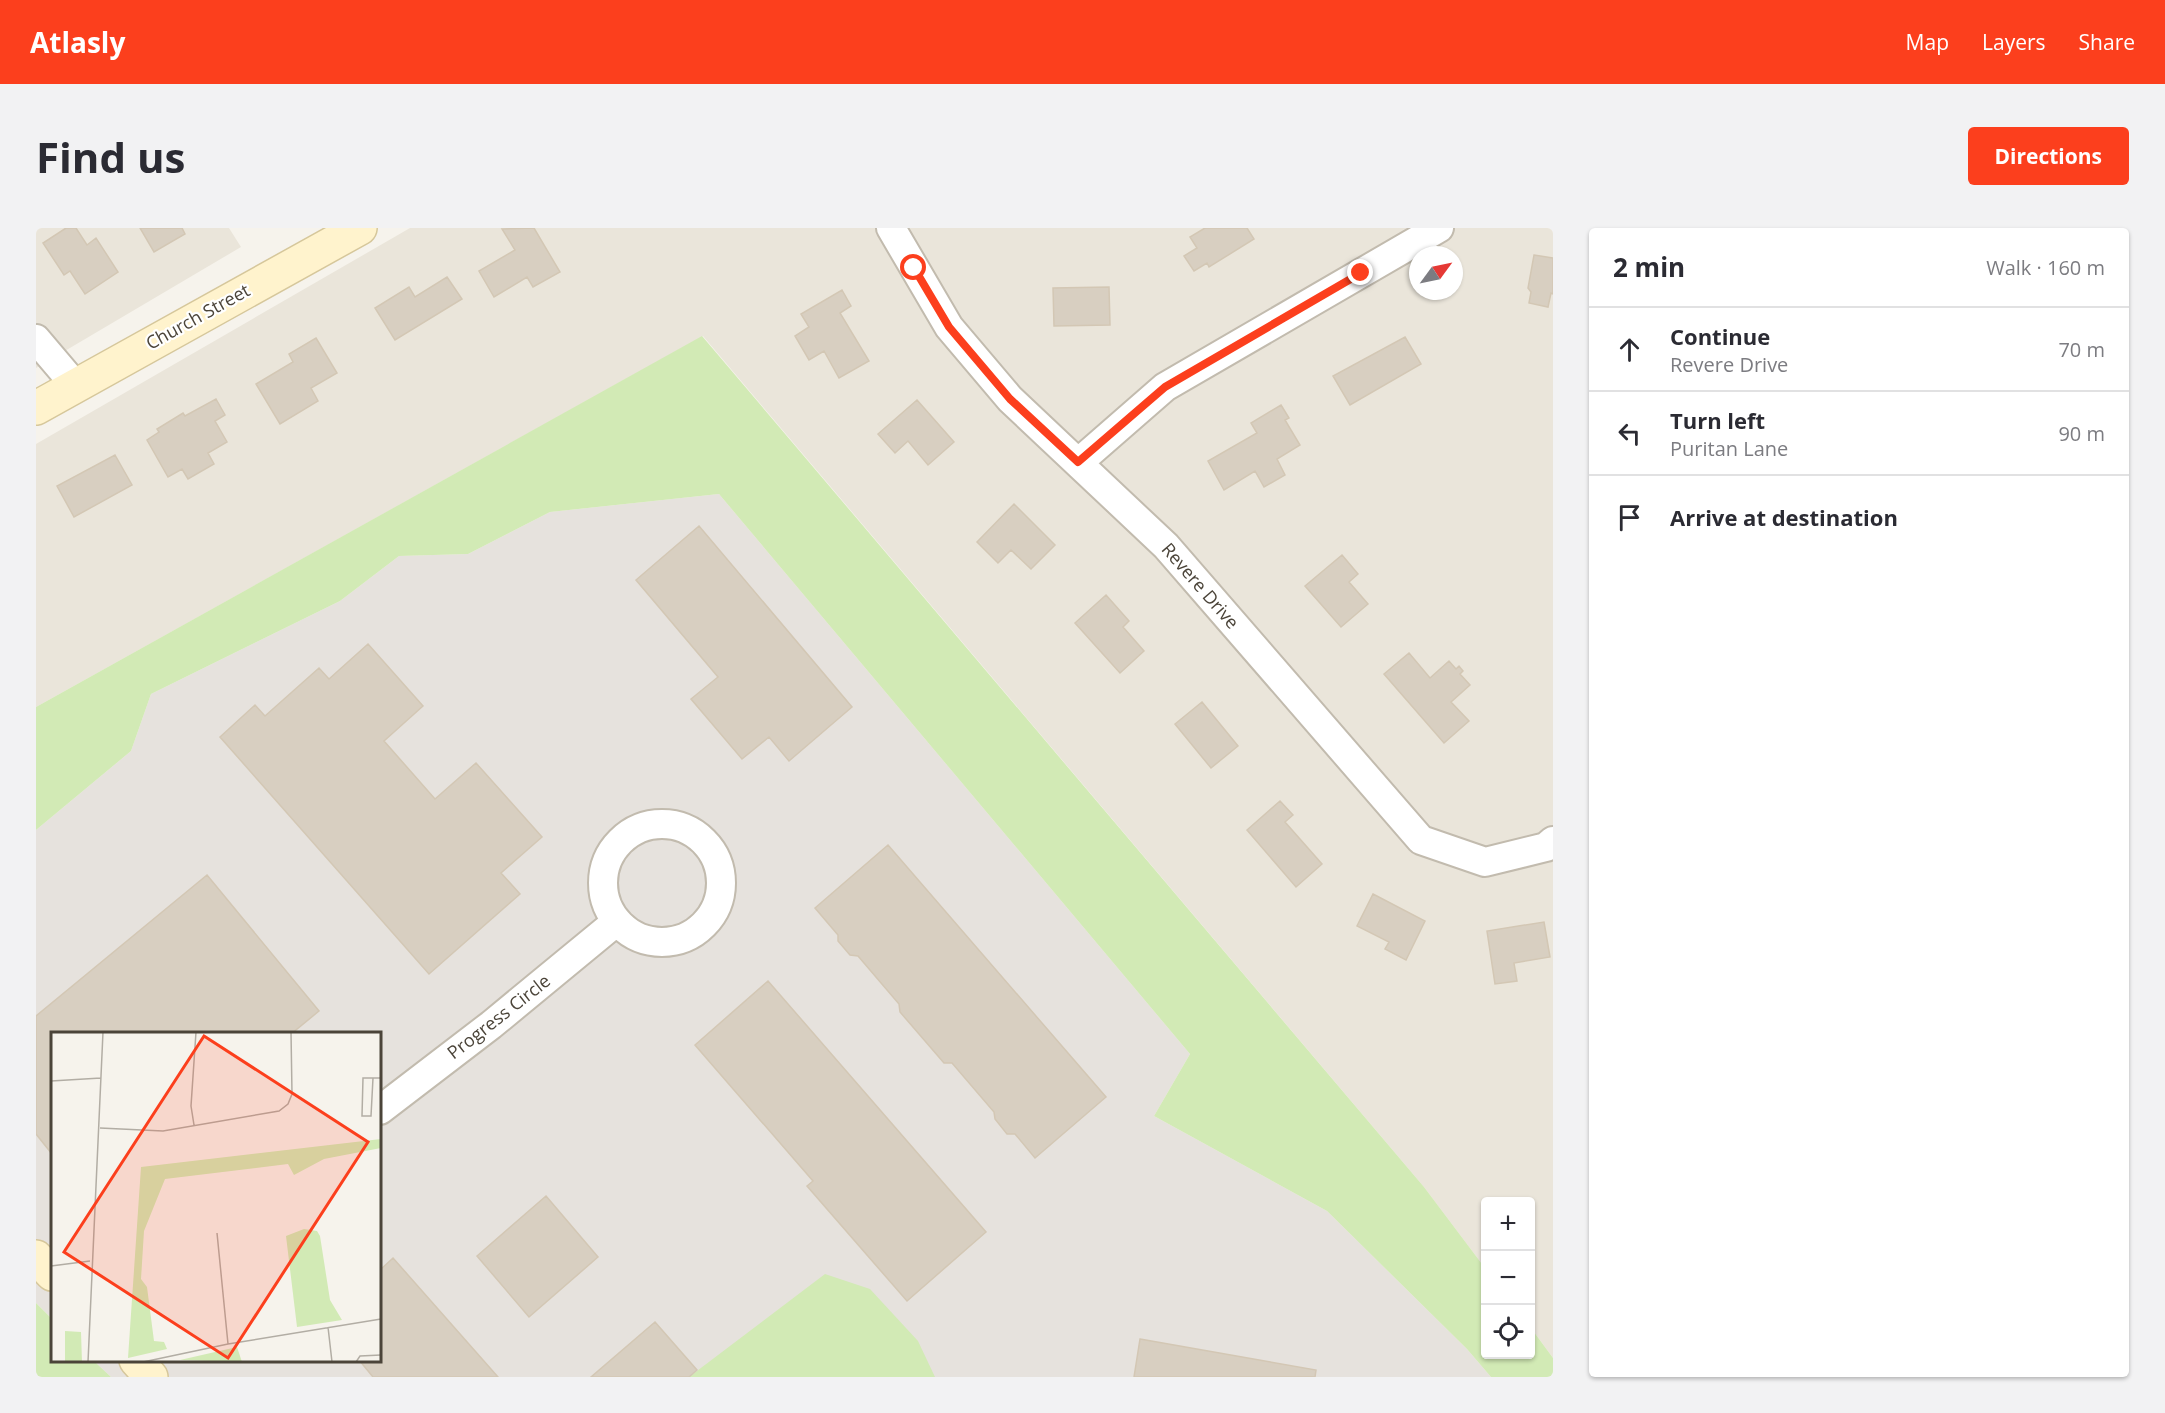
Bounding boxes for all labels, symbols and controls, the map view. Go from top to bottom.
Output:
text: Atlasly [30,23,125,61]
text: Map [1906,28,1949,56]
text: Layers [1982,28,2046,56]
text: Share [2079,28,2135,56]
button: Directions [1968,127,2129,185]
text: Find us [36,128,185,185]
north arrow [1409,246,1463,300]
text: 2 min [1613,249,1685,285]
route start [900,254,926,280]
text: Walk · 160 m [1986,254,2105,281]
route end [1347,259,1373,285]
street label: Church Street [141,278,254,355]
text: Continue [1670,321,1770,351]
icon: ahead [1613,333,1646,366]
text: 70 m [2058,336,2105,363]
text: Revere Drive [1670,351,1788,378]
text: Turn left [1670,405,1765,435]
icon: left [1613,417,1646,450]
text: 90 m [2058,420,2105,447]
text: Puritan Lane [1670,435,1788,462]
icon: arrive [1613,501,1646,534]
text: Arrive at destination [1670,502,1898,532]
street label: Revere Drive [1157,537,1245,633]
street label: Progress Circle [442,968,555,1064]
inset map [51,1032,381,1362]
map controls [1481,1197,1535,1359]
button: + [1481,1197,1535,1251]
button: − [1481,1251,1535,1305]
button: locate [1481,1305,1535,1359]

